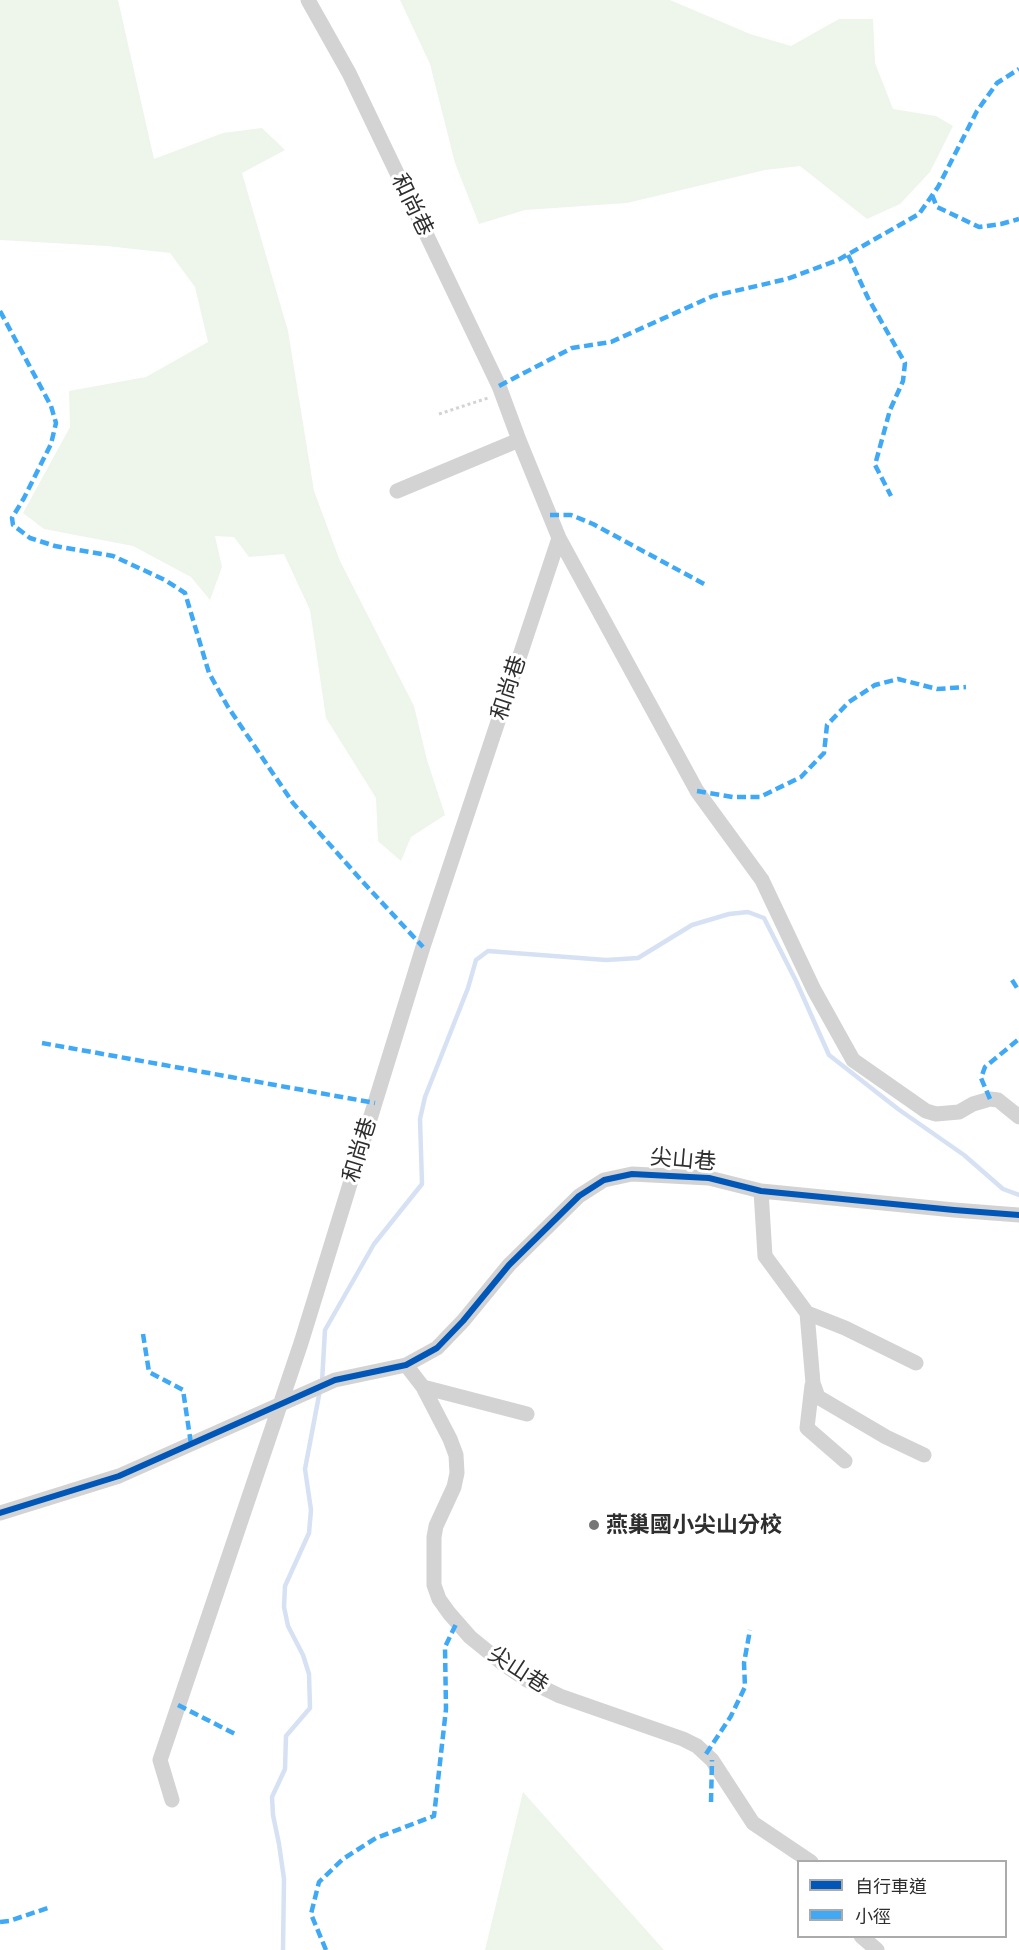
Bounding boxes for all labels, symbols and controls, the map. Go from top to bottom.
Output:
street label: 和尚巷 [386,170,438,240]
street label: 和尚巷 [486,653,532,723]
street label: 和尚巷 [338,1115,382,1185]
street label: 尖山巷 [649,1144,717,1176]
place label: 燕巢國小尖山分校 [606,1512,782,1538]
marker: 燕巢國小尖山分校 [587,1518,601,1532]
street label: 尖山巷 [483,1641,553,1699]
legend [797,1860,1007,1938]
text: 自行車道 [855,1879,927,1897]
text: 小徑 [855,1909,891,1927]

